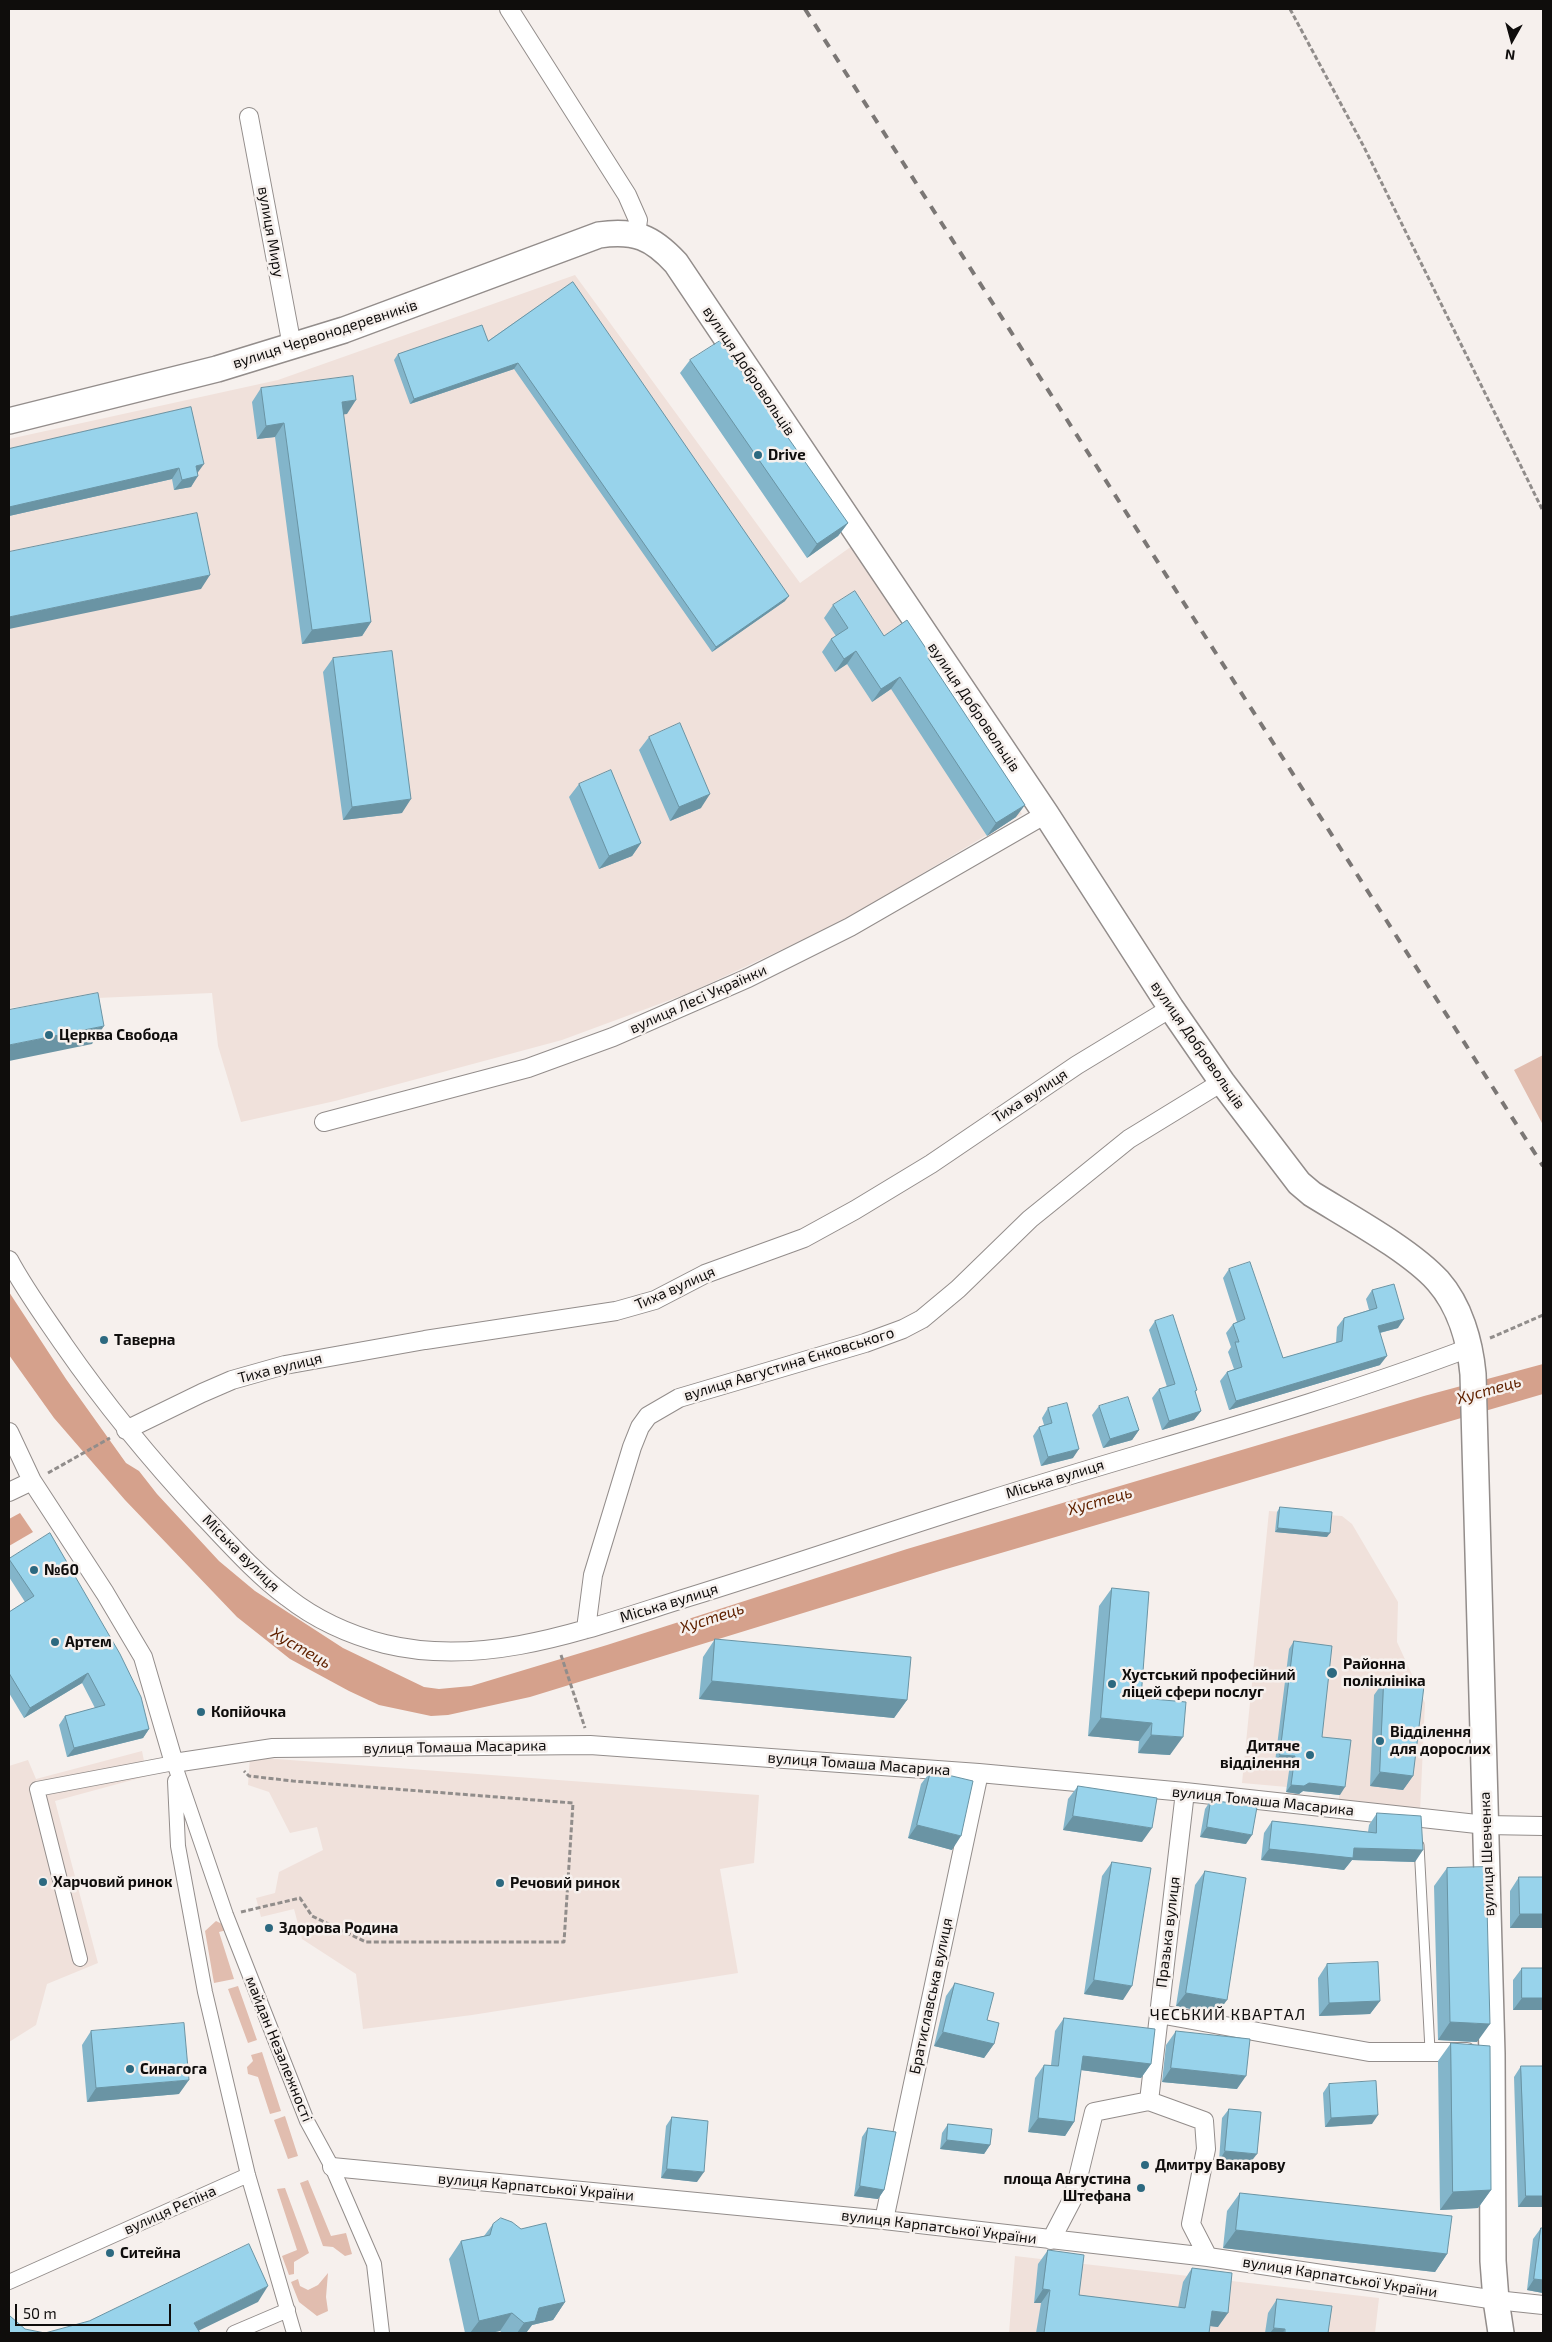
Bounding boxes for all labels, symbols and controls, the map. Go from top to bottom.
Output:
north arrow [1487,15,1537,65]
text: N [1504,46,1516,64]
street label: вулиця Миру [254,185,288,279]
street label: вулиця Червонодеревників [230,296,420,372]
street label: вулиця Добровольців [699,303,799,439]
place label: Drive [768,446,806,464]
marker: Drive [752,449,764,461]
street label: вулиця Добровольців [924,639,1024,775]
street label: вулиця Лесі Українки [627,961,769,1037]
street label: вулиця Добровольців [1147,978,1249,1112]
place label: Церква Свобода [59,1026,178,1044]
marker: Церква Свобода [43,1029,55,1041]
street label: Тиха вулиця [989,1065,1071,1127]
street label: Тиха вулиця [632,1262,718,1314]
street label: вулиця Августина Єнковського [682,1323,896,1405]
place label: Таверна [114,1331,175,1349]
marker: Таверна [98,1334,110,1346]
street label: Тиха вулиця [236,1349,324,1387]
water label: Хустець [1454,1372,1524,1408]
street label: Міська вулиця [1004,1456,1106,1502]
water label: Хустець [1065,1483,1135,1519]
street label: Міська вулиця [199,1511,283,1595]
place label: №60 [44,1561,79,1579]
marker: №60 [28,1564,40,1576]
street label: Міська вулиця [618,1580,720,1626]
water label: Хустець [678,1599,746,1637]
water label: Хустець [267,1623,335,1673]
place label: Артем [65,1633,112,1651]
marker: Артем [49,1636,61,1648]
place label: Районна поліклініка [1343,1655,1426,1690]
place label: Хустський професійний ліцей сфери послуг [1122,1666,1296,1701]
marker: Районна поліклініка [1325,1666,1339,1680]
marker: Хустський професійний ліцей сфери послуг [1106,1678,1118,1690]
place label: Копійочка [211,1703,286,1721]
marker: Копійочка [195,1706,207,1718]
place label: Відділення для дорослих [1390,1723,1490,1758]
marker: Відділення для дорослих [1374,1735,1386,1747]
street label: вулиця Томаша Масарика [363,1736,547,1758]
place label: Дитяче відділення [1220,1737,1300,1772]
street label: вулиця Томаша Масарика [767,1749,951,1779]
marker: Дитяче відділення [1304,1749,1316,1761]
street label: вулиця Томаша Масарика [1171,1782,1355,1820]
street label: вулиця Шевченка [1476,1791,1498,1917]
place label: Харчовий ринок [53,1873,172,1891]
place label: Речовий ринок [510,1874,620,1892]
street label: Празька вулиця [1152,1875,1184,1989]
marker: Харчовий ринок [37,1876,49,1888]
marker: Речовий ринок [494,1877,506,1889]
street label: Братиславська вулиця [906,1916,956,2076]
place label: Здорова Родина [279,1919,398,1937]
marker: Здорова Родина [263,1922,275,1934]
street label: майдан Незалежності [242,1974,316,2124]
district label: ЧЕСЬКИЙ КВАРТАЛ [1148,2005,1308,2025]
place label: Синагога [140,2060,207,2078]
marker: Синагога [124,2063,136,2075]
place label: Дмитру Вакарову [1155,2156,1286,2174]
marker: Дмитру Вакарову [1139,2159,1151,2171]
street label: вулиця Карпатської України [437,2169,635,2205]
place label: площа Августина Штефана [1003,2170,1131,2205]
street label: вулиця Рєпіна [121,2182,219,2238]
marker: площа Августина Штефана [1135,2182,1147,2194]
street label: вулиця Карпатської України [840,2206,1038,2248]
place label: Ситейна [120,2244,181,2262]
marker: Ситейна [104,2247,116,2259]
street label: вулиця Карпатської України [1241,2253,1439,2301]
scale bar [18,2294,174,2326]
text: 50 m [23,2304,57,2322]

